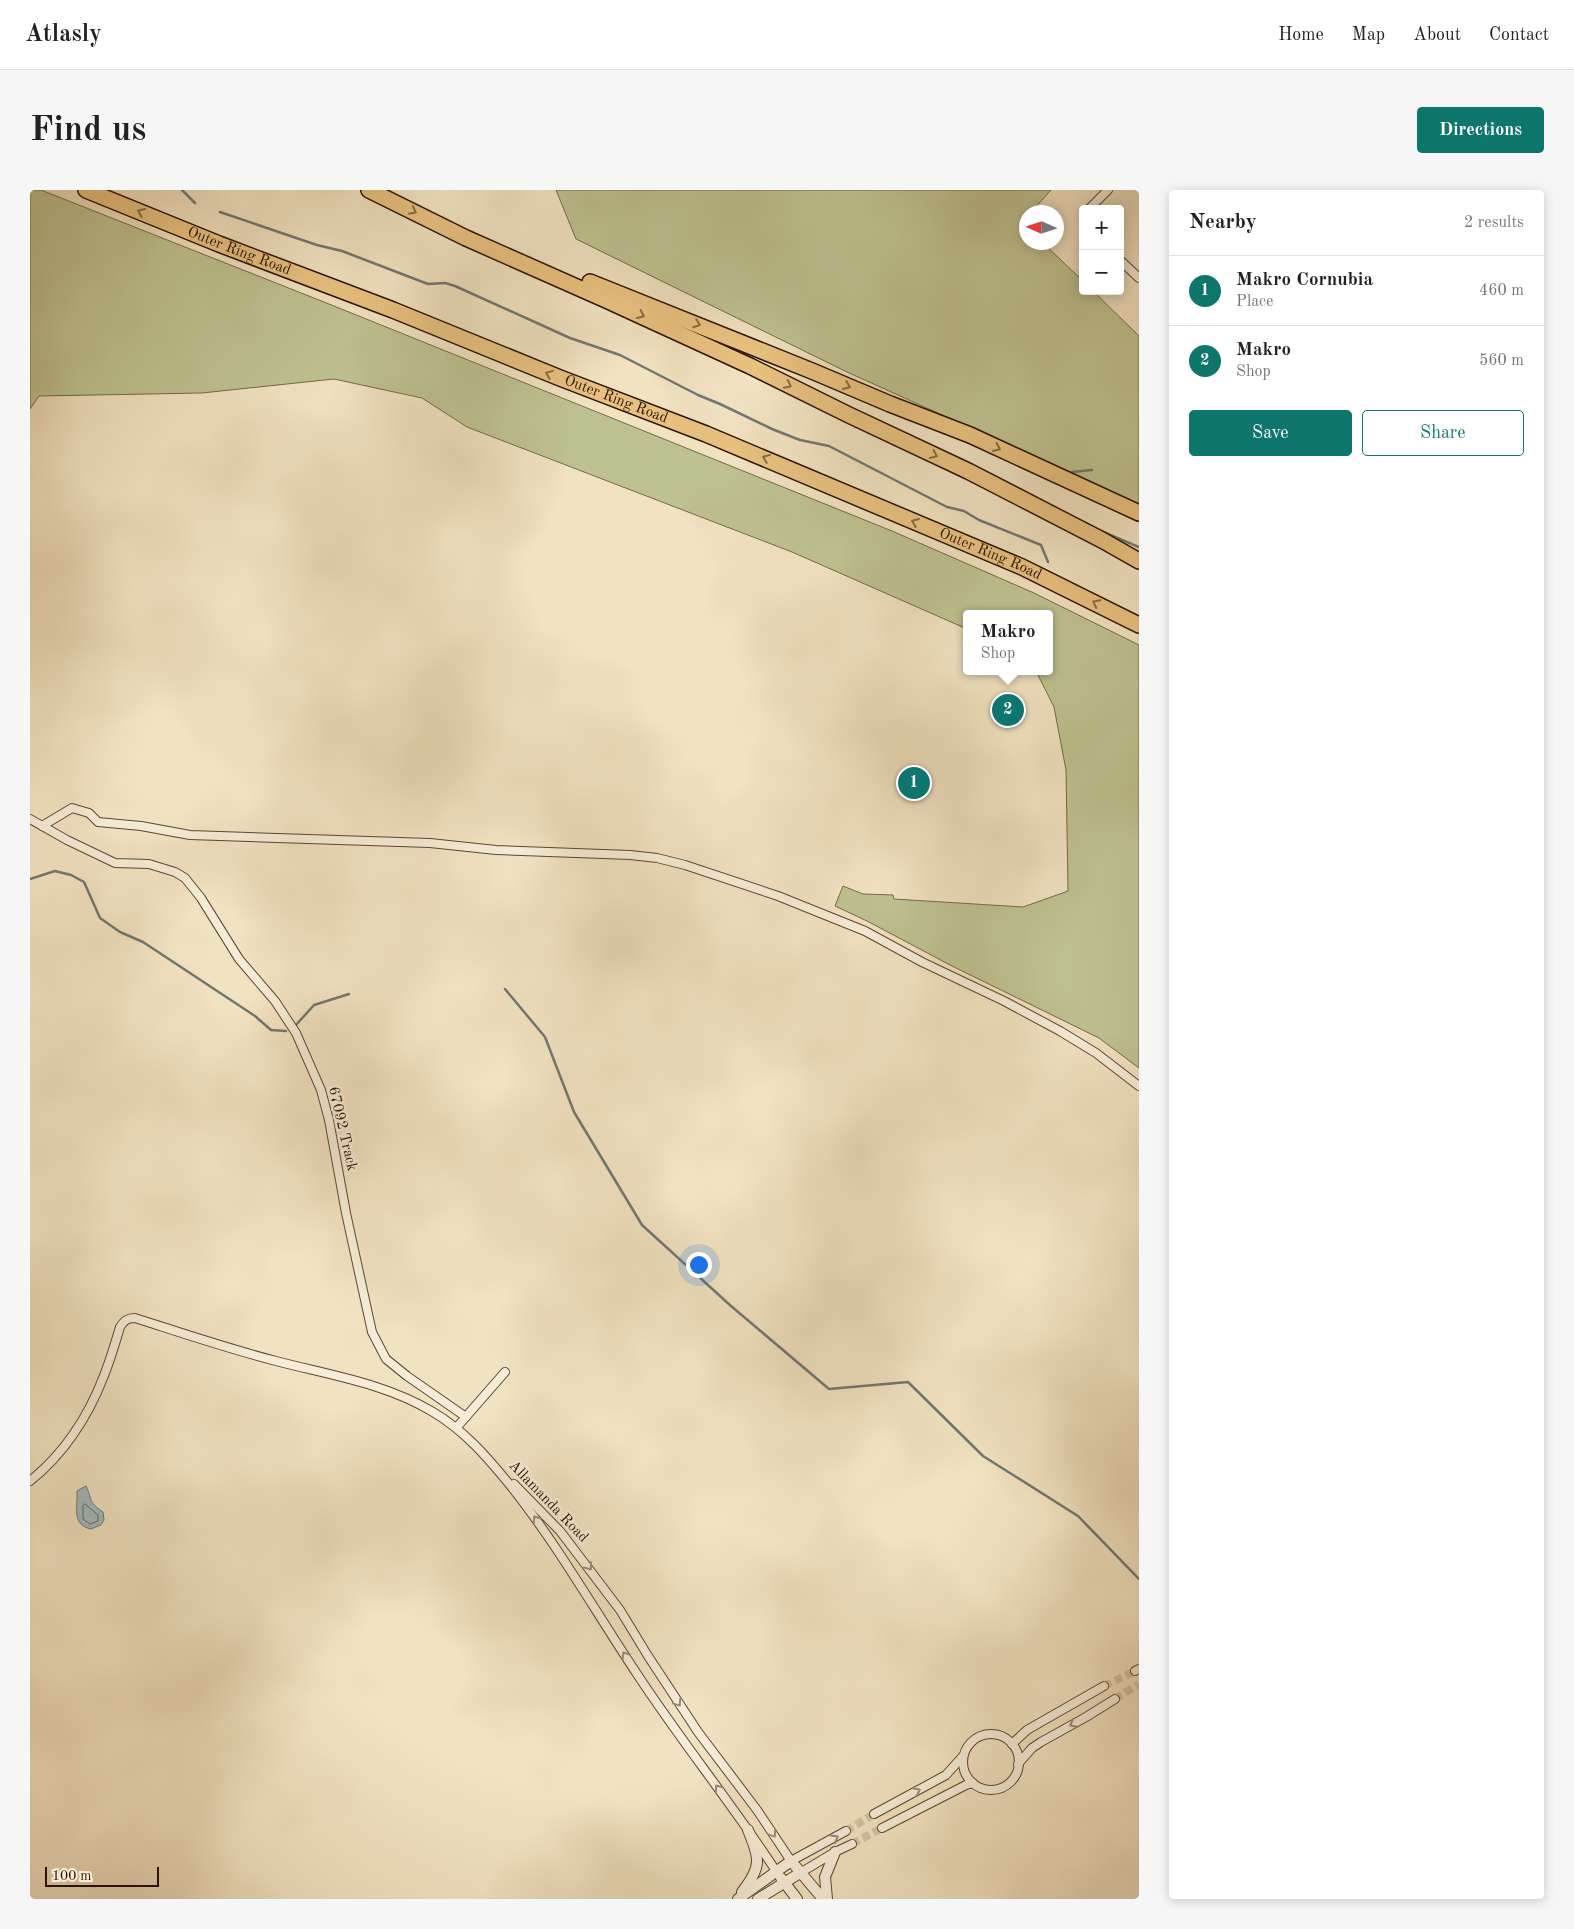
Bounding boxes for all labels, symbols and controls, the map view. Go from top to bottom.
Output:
text: Atlasly [25,23,102,47]
text: Home [1278,26,1324,44]
text: Map [1352,26,1385,44]
text: About [1413,26,1461,44]
text: Contact [1489,26,1549,44]
button: Directions [1417,107,1544,153]
text: Find us [30,113,146,148]
one-way arrow [408,205,417,215]
north arrow [1019,205,1064,250]
map controls [1079,205,1124,295]
button: + [1079,205,1124,250]
one-way arrow [137,208,146,218]
text: Nearby [1189,212,1257,233]
text: 2 results [1464,215,1524,231]
street label: Outer Ring Road [185,224,293,278]
button: − [1079,250,1124,295]
text: Makro Cornubia [1236,271,1373,290]
text: 1 [1200,283,1210,299]
text: 460 m [1479,283,1524,299]
text: Place [1236,294,1273,310]
one-way arrow [636,309,645,320]
one-way arrow [692,318,701,328]
text: Makro [1236,341,1291,360]
text: 2 [1200,353,1210,369]
text: 560 m [1479,353,1524,369]
text: Shop [1236,364,1271,380]
one-way arrow [545,369,554,380]
street label: Outer Ring Road [562,373,670,426]
one-way arrow [782,379,791,389]
one-way arrow [842,379,851,390]
button: Save [1189,410,1352,456]
button: Share [1362,410,1524,456]
one-way arrow [992,441,1001,452]
one-way arrow [929,449,938,460]
one-way arrow [762,454,771,465]
one-way arrow [911,518,920,529]
street label: Outer Ring Road [937,526,1044,583]
one-way arrow [1092,599,1101,609]
popup [963,610,1053,675]
text: Makro [980,623,1036,642]
text: Shop [980,646,1015,662]
pin: 2 [992,691,1024,729]
pin: 1 [898,764,930,802]
street label: 67092 Track [325,1085,359,1173]
your location [686,1252,712,1278]
street label: Allamanda Road [505,1458,591,1546]
one-way arrow [533,1515,542,1525]
one-way arrow [583,1561,591,1570]
one-way arrow [622,1651,631,1661]
one-way arrow [672,1697,681,1706]
one-way arrow [1069,1718,1078,1728]
one-way arrow [715,1784,724,1794]
one-way arrow [911,1787,920,1797]
one-way arrow [767,1828,776,1838]
one-way arrow [829,1834,838,1844]
scale bar [45,1864,159,1887]
text: 100 m [52,1869,91,1883]

